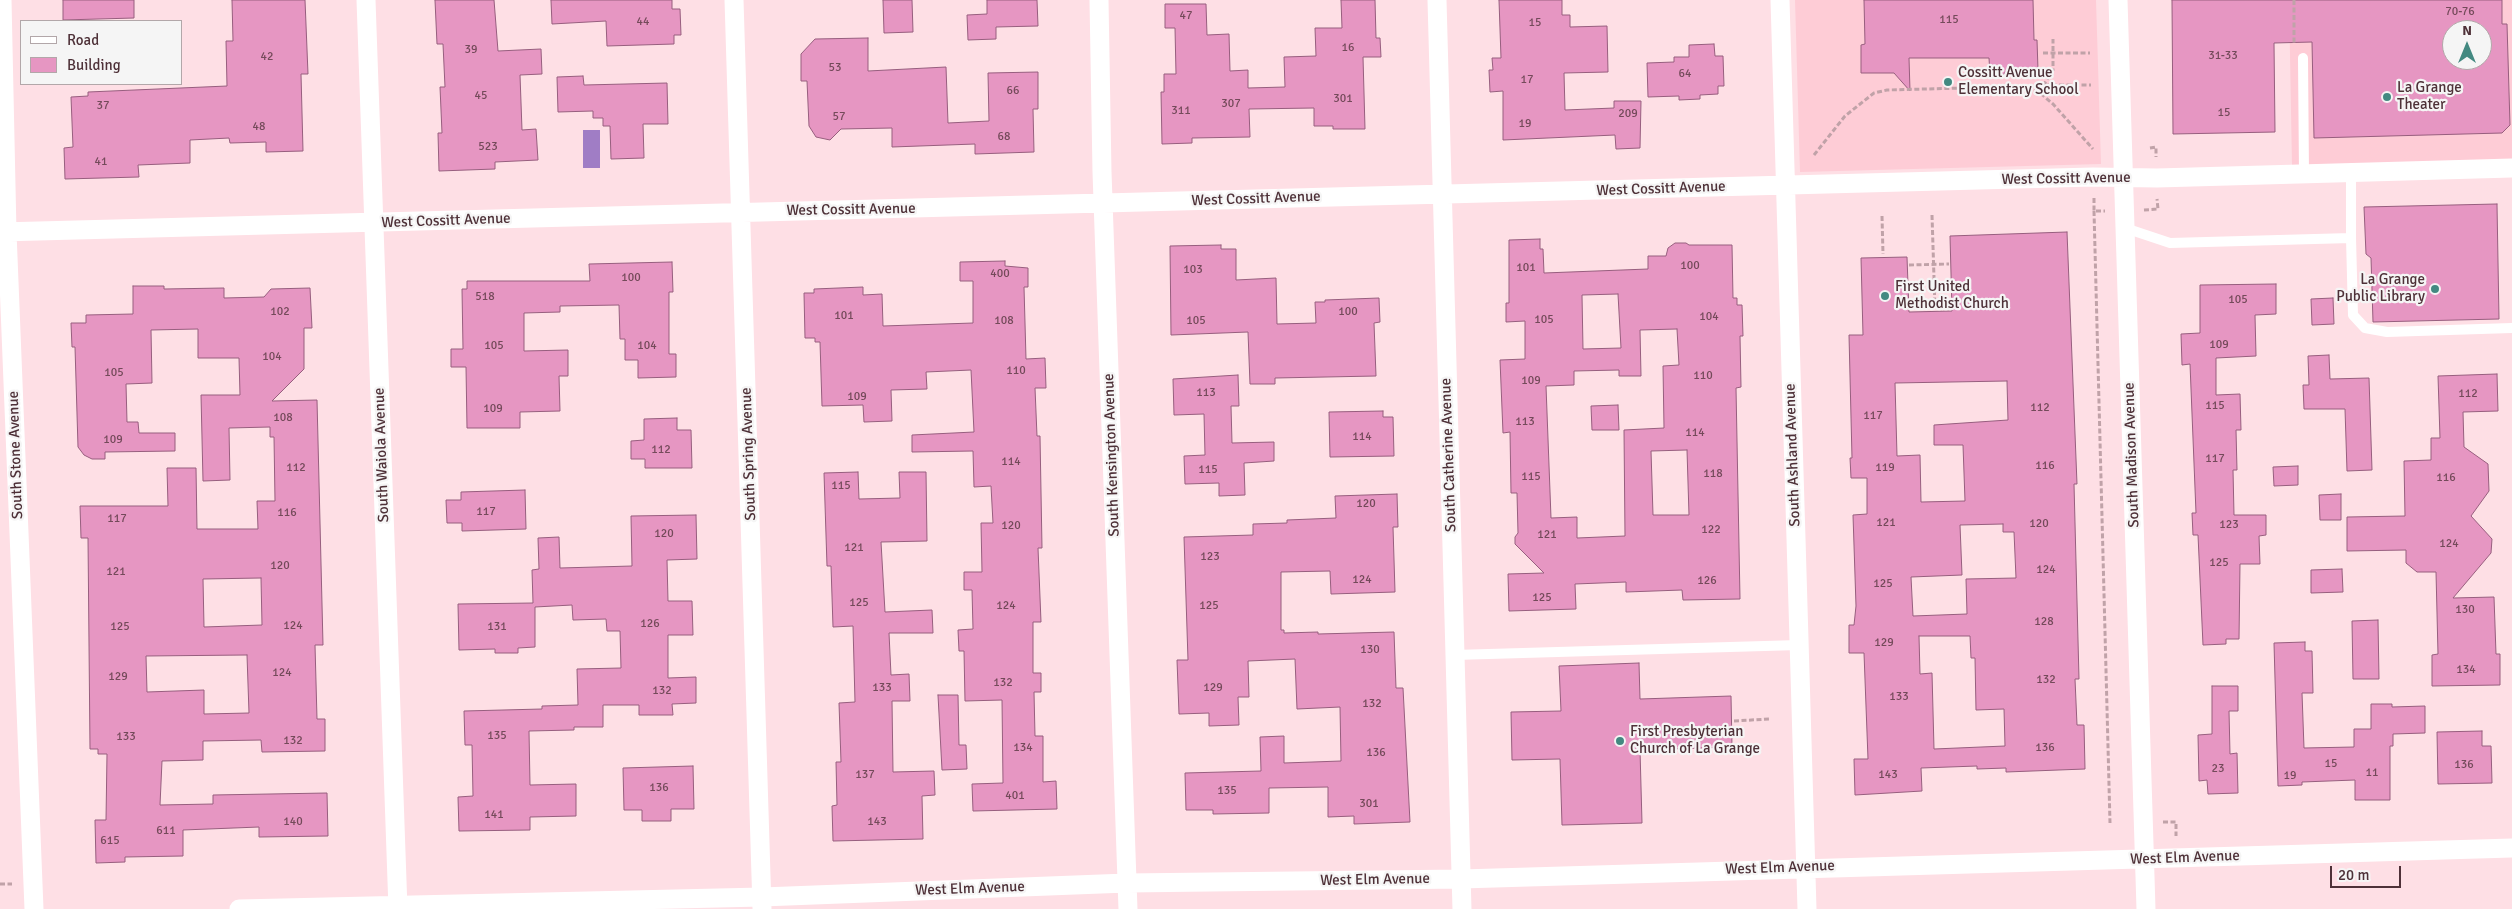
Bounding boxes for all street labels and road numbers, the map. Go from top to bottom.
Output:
street label: West Cossitt Avenue [2001,169,2131,189]
street label: West Cossitt Avenue [1596,178,1726,200]
street label: West Cossitt Avenue [1191,188,1321,210]
street label: West Cossitt Avenue [786,200,916,220]
street label: West Cossitt Avenue [381,210,511,232]
street label: South Kensington Avenue [1100,373,1124,537]
street label: South Catherine Avenue [1437,378,1461,532]
street label: South Madison Avenue [2120,382,2144,528]
street label: South Ashland Avenue [1782,383,1804,527]
street label: South Waiola Avenue [371,387,393,523]
street label: South Spring Avenue [738,387,760,521]
street label: South Stone Avenue [5,391,27,519]
street label: West Elm Avenue [2130,847,2240,869]
street label: West Elm Avenue [1725,857,1835,879]
street label: West Elm Avenue [1320,870,1430,890]
street label: West Elm Avenue [915,878,1025,900]

